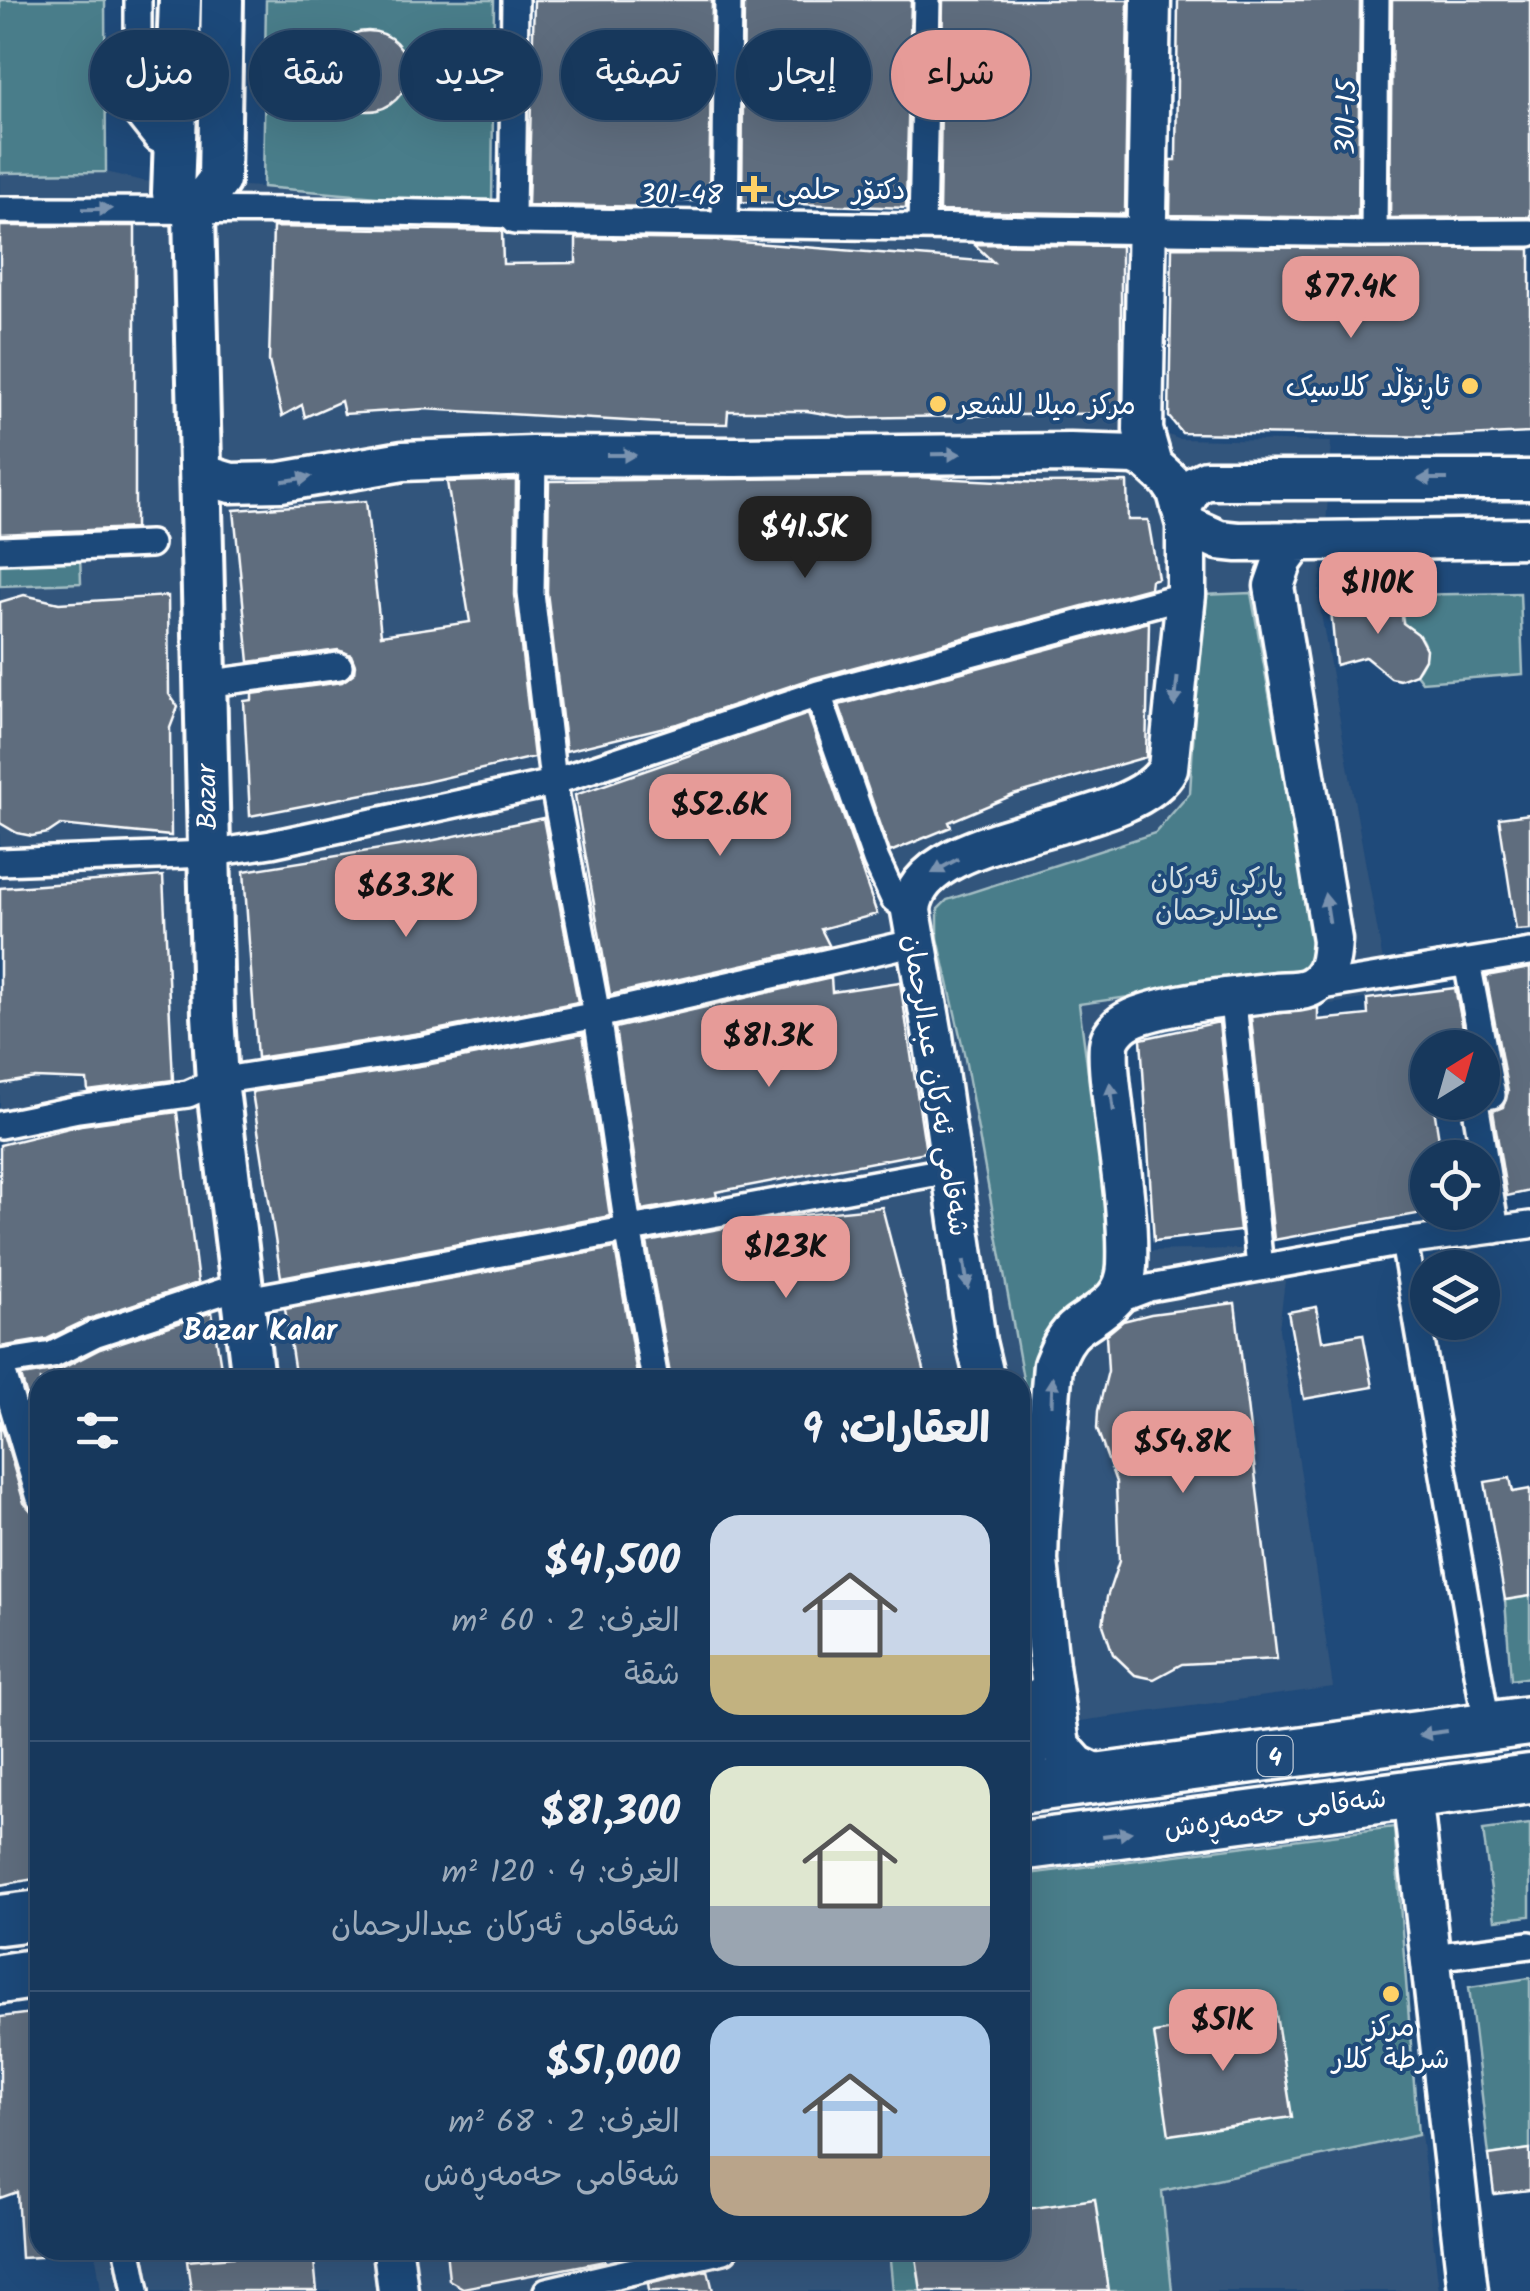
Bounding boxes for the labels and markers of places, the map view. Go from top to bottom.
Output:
place label: دکتۆر حلمی [776,169,905,214]
marker: دکتۆر حلمی [741,176,767,202]
pin: $77.4K [1270,256,1432,341]
place label: ئاڕنۆڵد کلاسیک [1285,366,1450,411]
marker: ئاڕنۆڵد کلاسیک [1459,375,1481,397]
place label: مركز ميلا للشعر [956,384,1136,429]
marker: مركز ميلا للشعر [927,393,949,415]
pin: $41.5K [724,496,886,581]
pin: $110K [1308,552,1448,637]
pin: $52.6K [639,774,801,859]
pin: $63.3K [325,855,487,940]
pin: $81.3K [688,1005,850,1090]
pin: $123K [716,1216,856,1301]
pin: $54.8K [1102,1411,1264,1496]
marker: مركز شرطة كلار [1380,1983,1402,2005]
pin: $51K [1164,1989,1282,2074]
place label: مركز شرطة كلار [1330,2006,1450,2083]

